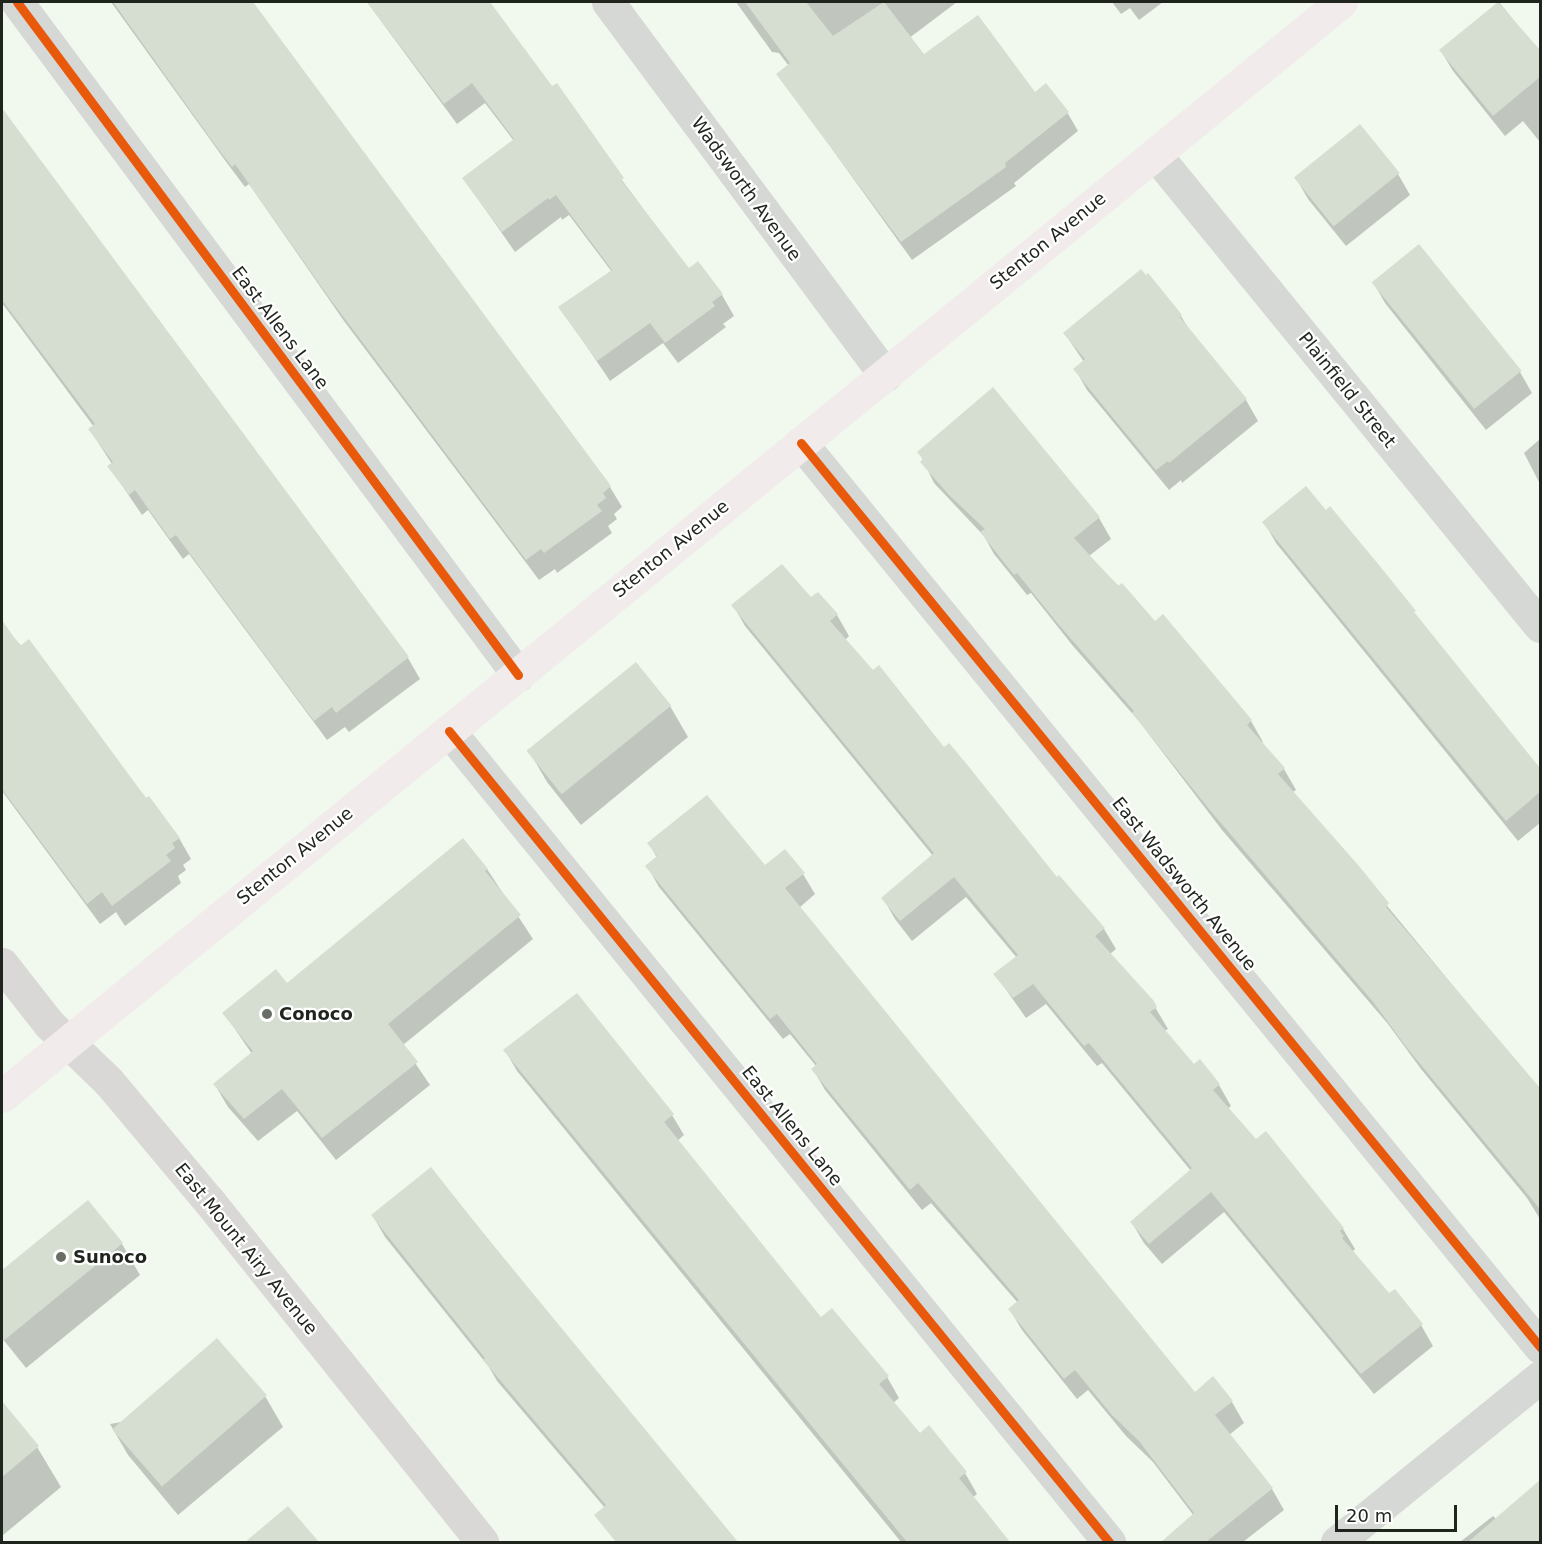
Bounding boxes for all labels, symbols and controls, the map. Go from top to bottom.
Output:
street label: Wadsworth Avenue [687,113,805,265]
street label: Stenton Avenue [986,188,1110,294]
street label: East Allens Lane [227,262,333,394]
street label: Plainfield Street [1294,328,1400,452]
street label: Stenton Avenue [609,496,733,602]
street label: East Wadsworth Avenue [1107,793,1261,975]
street label: Stenton Avenue [233,803,357,909]
place label: Conoco [279,1003,353,1025]
marker: Conoco [260,1007,274,1021]
street label: East Allens Lane [737,1062,847,1190]
street label: East Mount Airy Avenue [170,1159,322,1339]
place label: Sunoco [73,1246,147,1268]
marker: Sunoco [54,1250,68,1264]
scale bar [1338,1493,1460,1531]
text: 20 m [1346,1505,1392,1526]

